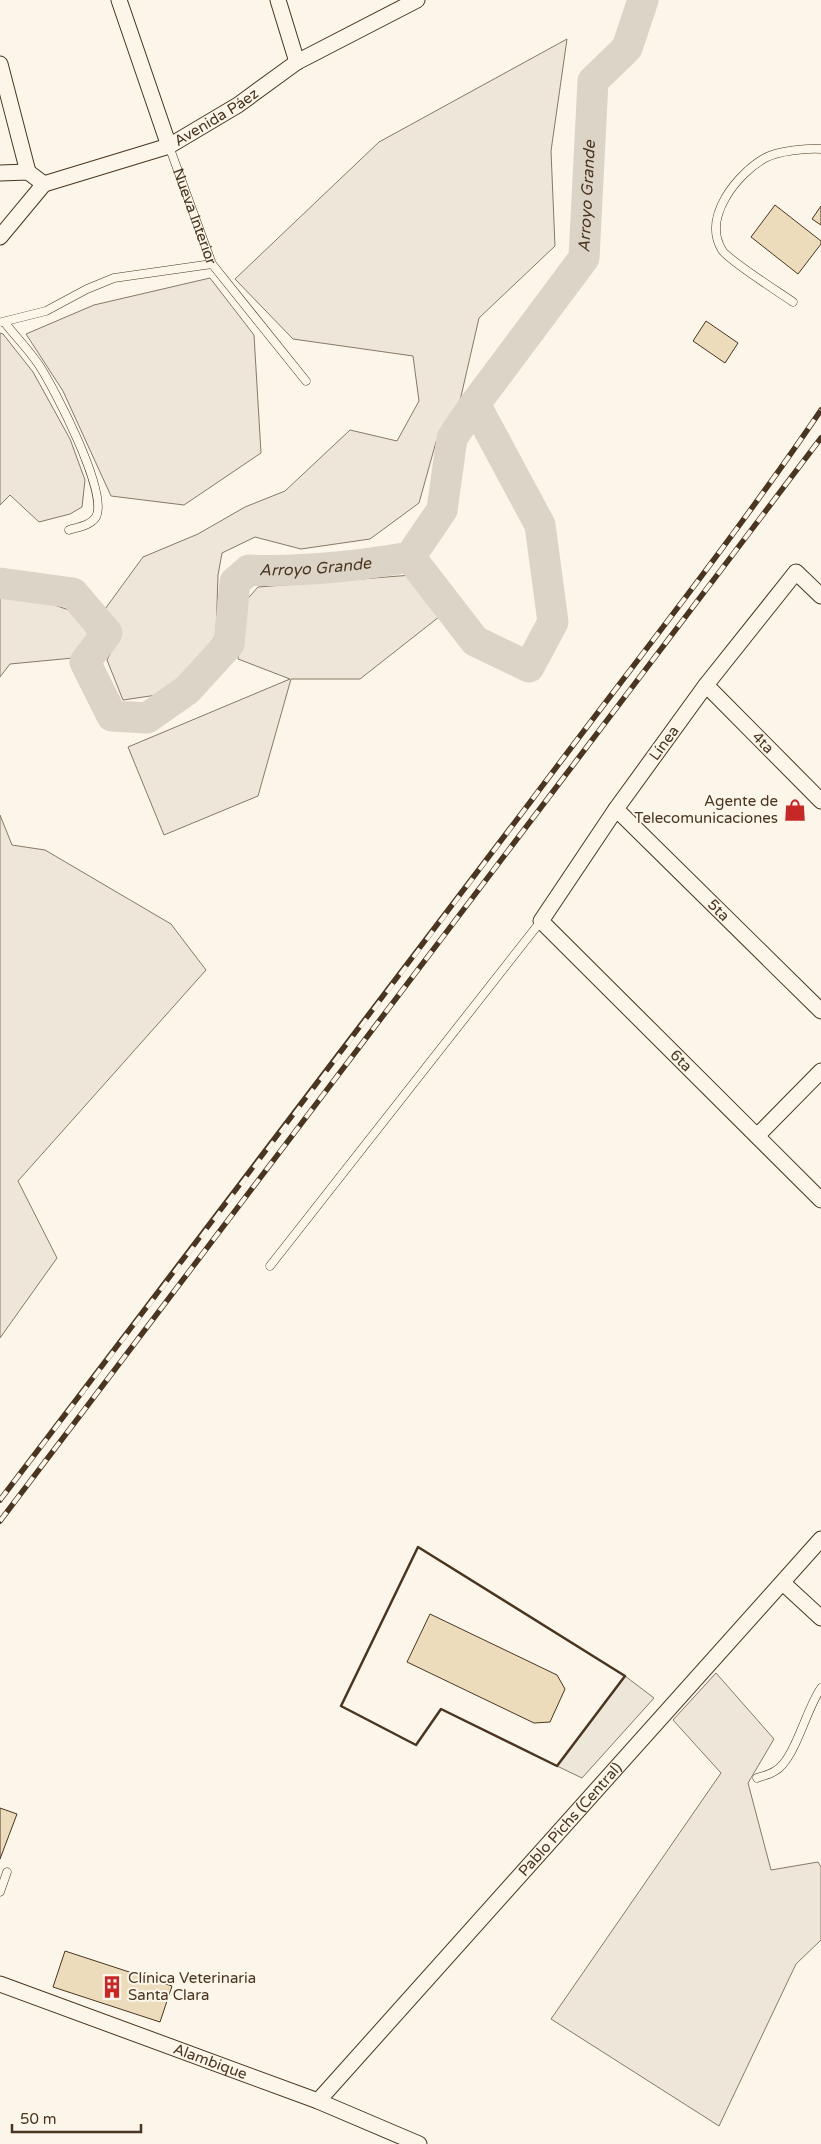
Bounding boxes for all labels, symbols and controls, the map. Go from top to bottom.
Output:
street label: Avenida Páez [171,84,262,150]
water label: Arroyo Grande [574,139,600,253]
street label: Nueva Interior [169,166,221,267]
water label: Arroyo Grande [259,553,373,580]
street label: Línea [645,722,683,764]
street label: 4ta [748,728,778,757]
place label: Agente de Telecomunicaciones [634,792,778,827]
shop icon: Agente de Telecomunicaciones [782,797,808,823]
street label: 5ta [704,895,733,925]
street label: 6ta [666,1046,696,1075]
street label: Pablo Pichs (Central) [514,1759,626,1880]
place label: Clínica Veterinaria Santa Clara [128,1969,256,2004]
building icon: Clínica Veterinaria Santa Clara [99,1974,125,2000]
street label: Alambique [171,2040,250,2083]
scale bar [12,2102,141,2134]
text: 50 m [20,2110,57,2128]

